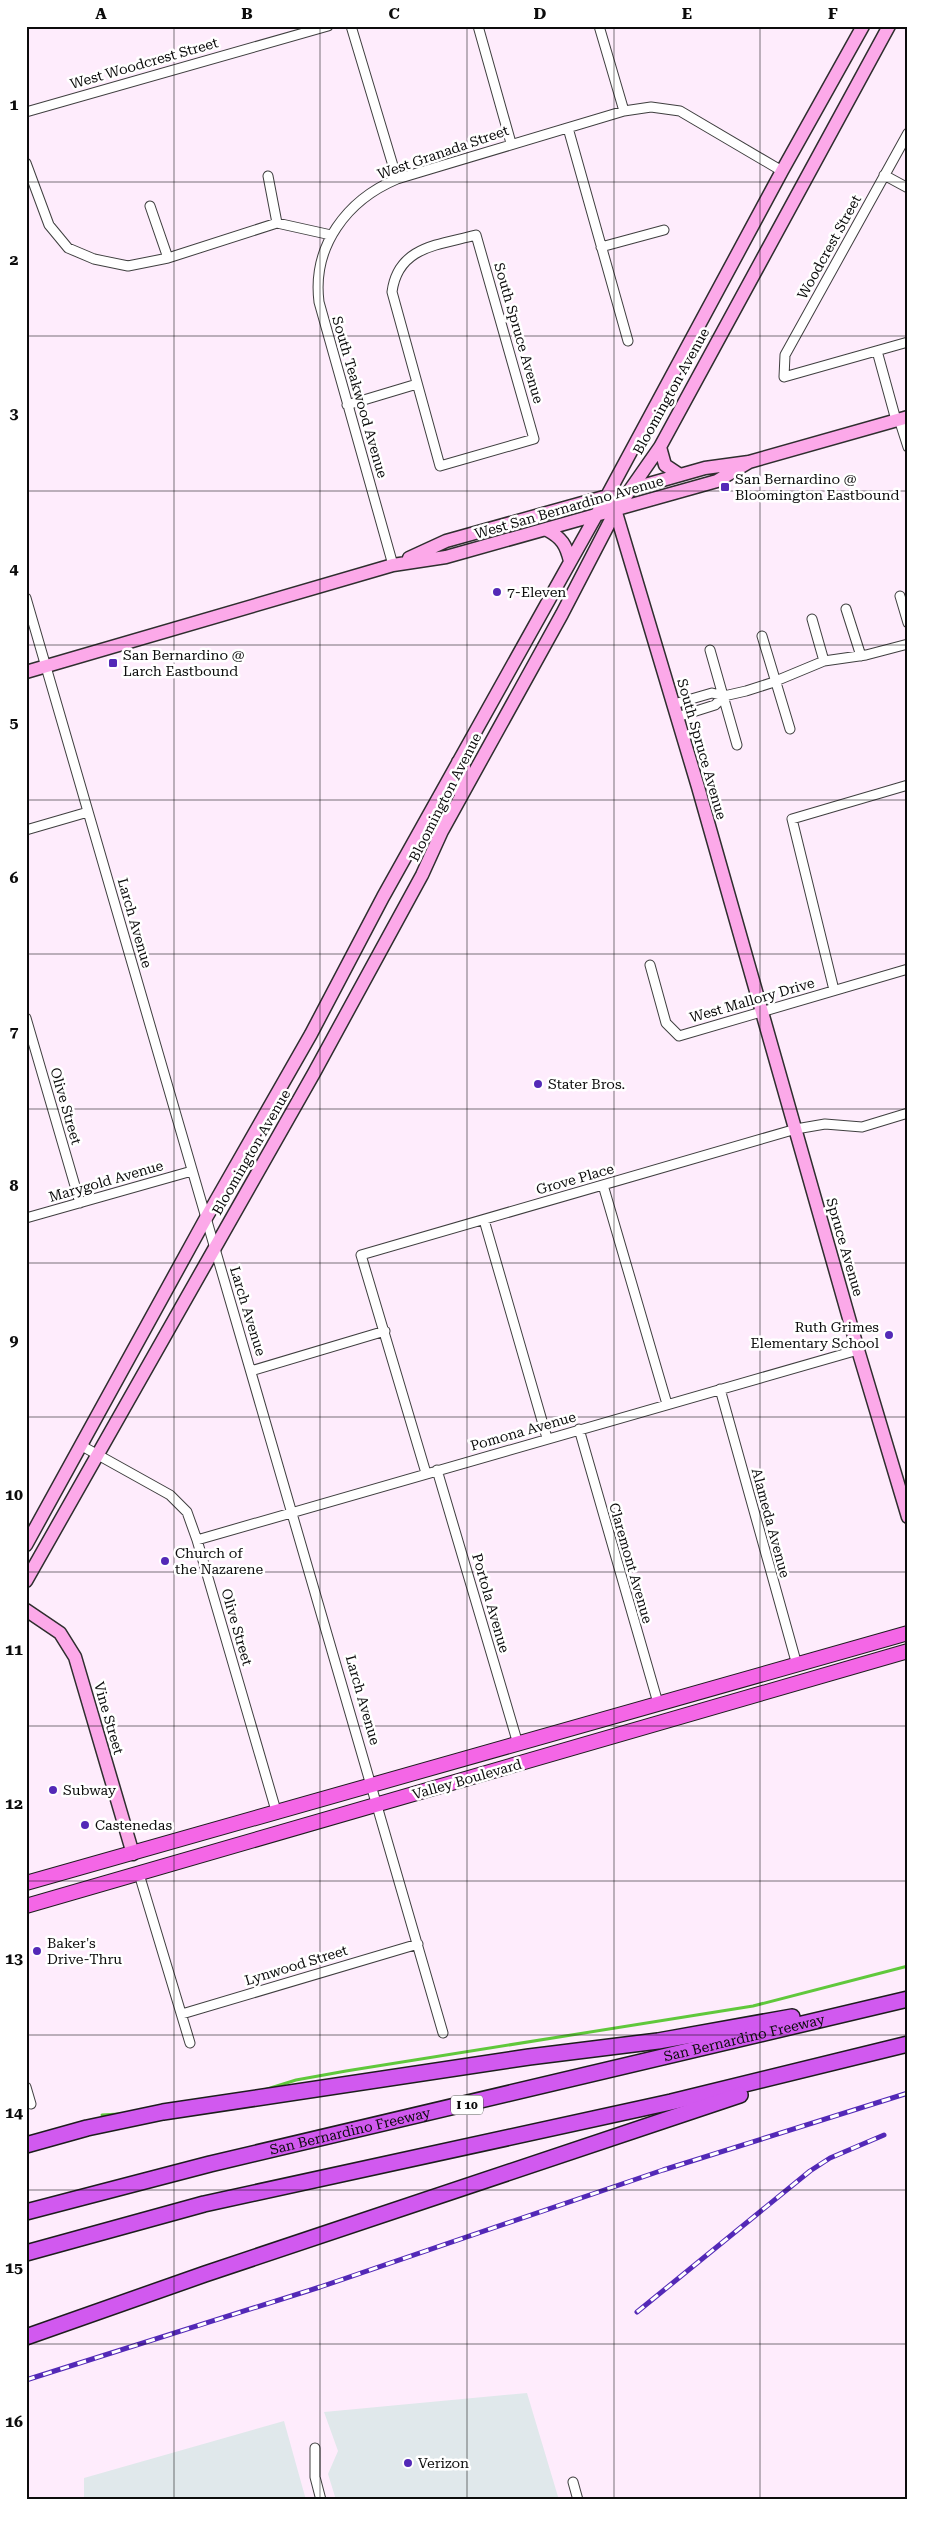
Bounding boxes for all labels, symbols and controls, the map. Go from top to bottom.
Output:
text: A [95,4,107,23]
text: B [241,4,253,23]
text: C [388,4,400,23]
text: D [534,4,547,23]
text: E [682,4,692,23]
text: F [828,4,838,23]
street label: West Woodcrest Street [68,34,220,92]
text: 1 [10,95,19,114]
street label: West Granada Street [375,122,511,182]
street label: Woodcrest Street [794,192,864,302]
text: 2 [10,250,19,269]
street label: South Spruce Avenue [491,261,547,406]
street label: South Teakwood Avenue [329,314,391,480]
street label: Bloomington Avenue [630,325,713,457]
text: 3 [10,404,19,423]
place label: San Bernardino @ Bloomington Eastbound [735,471,899,503]
street label: West San Bernardino Avenue [473,472,666,542]
marker: San Bernardino @ Bloomington Eastbound [719,481,731,493]
text: 4 [10,559,19,578]
place label: 7-Eleven [507,584,566,600]
marker: 7-Eleven [491,586,503,598]
place label: San Bernardino @ Larch Eastbound [123,647,245,679]
marker: San Bernardino @ Larch Eastbound [107,657,119,669]
street label: South Spruce Avenue [674,677,730,822]
text: 5 [10,713,19,732]
street label: Bloomington Avenue [406,730,484,864]
text: 6 [10,868,19,887]
street label: Larch Avenue [115,876,156,970]
street label: West Mallory Drive [688,974,817,1025]
text: 7 [10,1022,19,1041]
street label: Olive Street [47,1066,85,1146]
place label: Stater Bros. [548,1076,625,1092]
marker: Stater Bros. [532,1078,544,1090]
street label: Bloomington Avenue [209,1086,294,1217]
street label: Marygold Avenue [47,1157,165,1205]
street label: Grove Place [534,1160,616,1198]
text: 8 [10,1176,19,1195]
street label: Spruce Avenue [823,1196,867,1298]
street label: Larch Avenue [227,1264,269,1358]
place label: Ruth Grimes Elementary School [751,1319,880,1351]
marker: Ruth Grimes Elementary School [883,1329,895,1341]
text: 9 [10,1331,19,1350]
street label: Pomona Avenue [468,1408,578,1454]
street label: Alameda Avenue [749,1466,793,1580]
text: 10 [5,1485,23,1504]
street label: Claremont Avenue [606,1501,656,1625]
place label: Church of the Nazarene [175,1545,264,1577]
street label: Portola Avenue [469,1551,513,1655]
marker: Church of the Nazarene [159,1555,171,1567]
street label: Olive Street [218,1587,256,1667]
text: 11 [5,1640,23,1659]
street label: Larch Avenue [343,1653,384,1747]
street label: Vine Street [91,1680,127,1756]
street label: Valley Boulevard [410,1756,524,1802]
place label: Subway [63,1782,117,1798]
marker: Subway [47,1784,59,1796]
text: 12 [5,1794,23,1813]
place label: Castenedas [95,1817,172,1833]
marker: Castenedas [79,1819,91,1831]
place label: Baker's Drive-Thru [47,1935,122,1967]
street label: Lynwood Street [243,1942,349,1988]
marker: Baker's Drive-Thru [31,1945,43,1957]
text: 13 [5,1949,23,1968]
street label: San Bernardino Freeway [662,2011,827,2064]
road number: I 10 [451,2096,483,2114]
text: 14 [5,2103,23,2122]
street label: San Bernardino Freeway [268,2104,433,2158]
text: 15 [5,2258,23,2277]
text: 16 [5,2412,23,2431]
place label: Verizon [418,2455,469,2471]
marker: Verizon [402,2457,414,2469]

